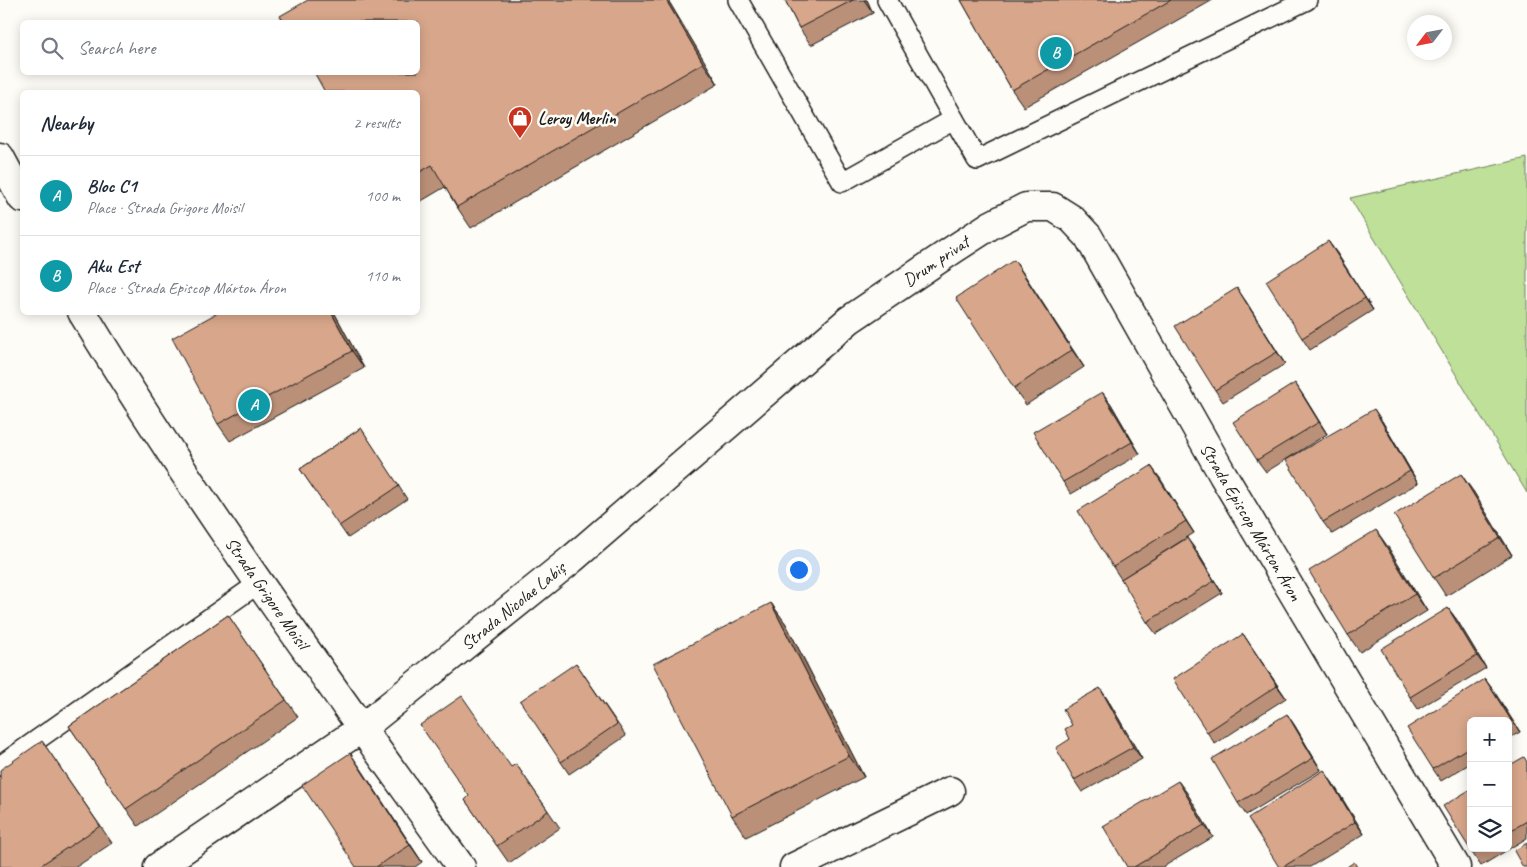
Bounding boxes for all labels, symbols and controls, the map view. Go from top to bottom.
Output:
north arrow [1407,15,1452,60]
search box [20,20,420,75]
icon: search [38,34,66,62]
pin: B [1040,34,1072,72]
text: Search here [78,36,155,60]
shop icon: Leroy Merlin [507,105,533,139]
place label: Leroy Merlin [538,107,617,129]
text: Nearby [40,110,93,136]
text: 2 results [353,113,400,133]
text: Bloc C1 [87,174,137,198]
text: A [52,186,60,206]
text: 100 m [366,186,400,206]
text: Place · Strada Grigore Moisil [87,198,243,218]
street label: Drum privat [899,229,976,291]
text: Aku Est [87,254,139,278]
text: B [52,266,60,286]
text: 110 m [366,266,400,286]
text: Place · Strada Episcop Márton Áron [87,278,286,298]
pin: A [238,386,270,424]
street label: Strada Episcop Márton Áron [1195,439,1307,606]
street label: Strada Grigore Moisil [220,533,315,656]
street label: Strada Nicolae Labiș [456,556,571,655]
your location [786,557,812,583]
map controls [1467,717,1512,852]
button: + [1467,717,1512,762]
button: − [1467,762,1512,807]
button: layers [1467,807,1512,852]

